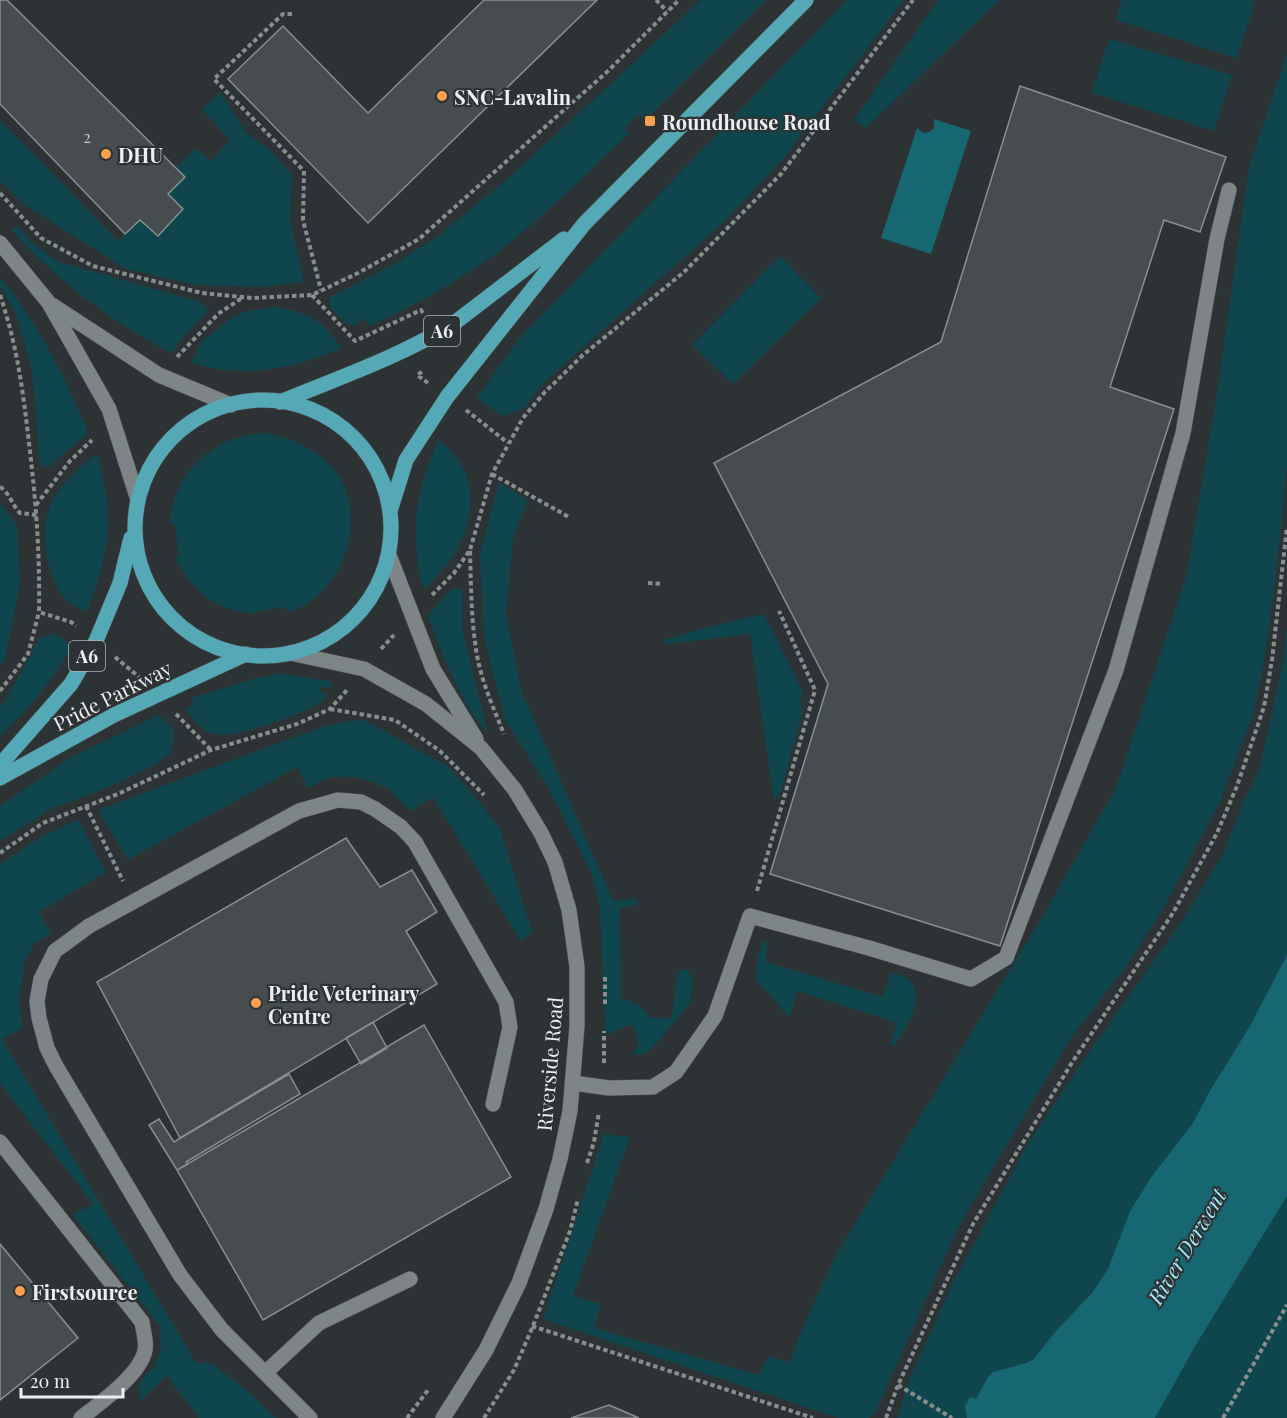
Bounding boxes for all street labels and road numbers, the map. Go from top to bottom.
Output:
road number: A6 [424,316,460,346]
road number: A6 [69,641,105,671]
street label: Pride Parkway [48,654,176,736]
street label: Riverside Road [530,995,568,1132]

